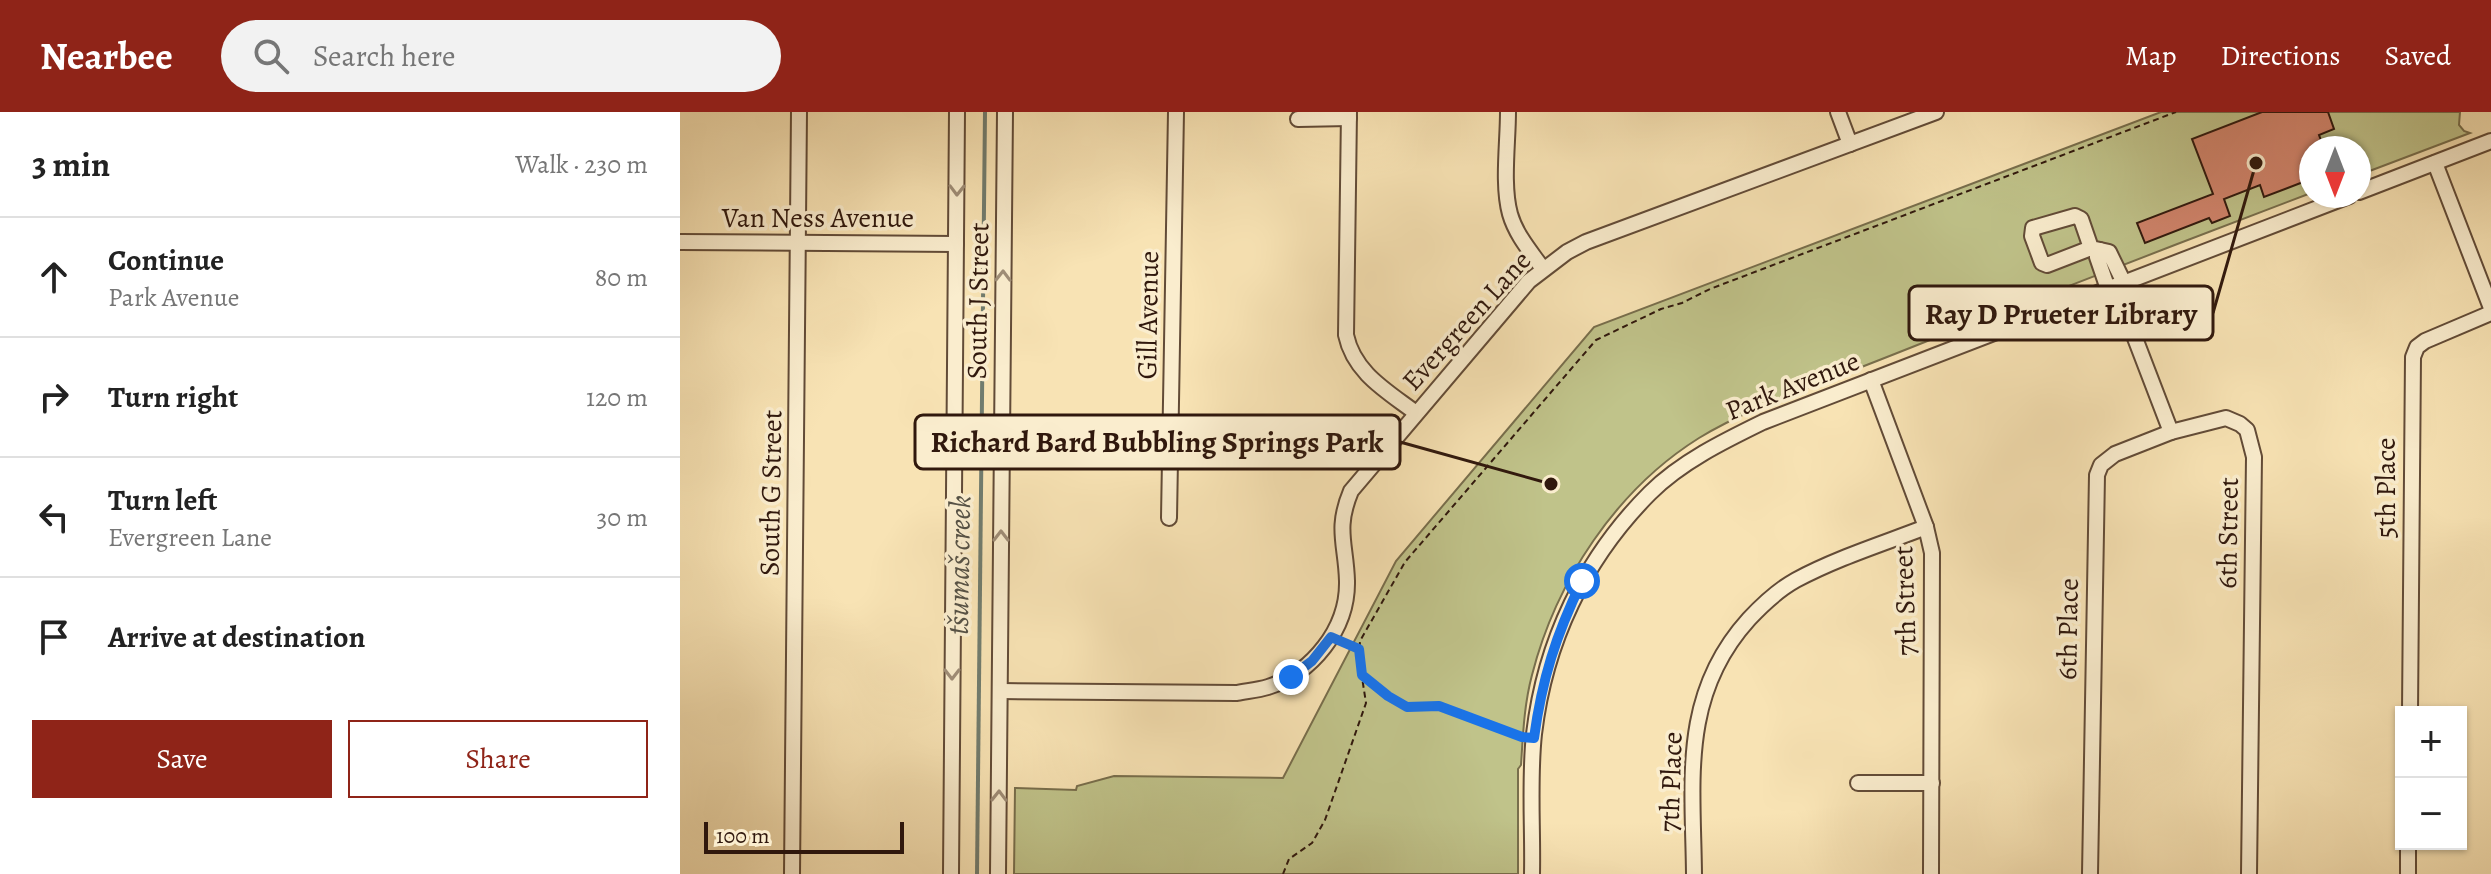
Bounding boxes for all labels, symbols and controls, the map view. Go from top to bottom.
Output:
search box [221,20,781,92]
text: Nearbee [40,30,173,82]
icon: search [249,34,293,78]
text: Search here [313,36,455,76]
text: Map [2125,37,2176,75]
text: Directions [2220,37,2341,75]
text: Saved [2385,37,2451,75]
north arrow [2299,136,2371,208]
text: 3 min [32,141,110,188]
text: Walk · 230 m [515,147,648,182]
one-way arrow [948,184,965,197]
street label: Van Ness Avenue [721,199,914,237]
street label: South J Street [958,222,998,380]
text: Continue [108,240,224,280]
street label: Evergreen Lane [1394,242,1540,399]
street label: Gill Avenue [1128,250,1168,380]
icon: ahead [32,255,76,299]
text: 80 m [595,260,648,295]
one-way arrow [994,269,1012,282]
text: Park Avenue [108,280,239,315]
callout: Ray D Prueter Library [1909,286,2213,340]
text: Ray D Prueter Library [1925,294,2198,334]
street label: Park Avenue [1720,342,1865,430]
icon: right [32,375,76,419]
text: Turn right [108,377,238,417]
text: 120 m [586,380,648,415]
street label: South G Street [751,410,791,576]
callout: Richard Bard Bubbling Springs Park [915,415,1400,469]
text: Richard Bard Bubbling Springs Park [930,422,1384,462]
street label: 5th Place [2367,437,2405,539]
street label: 6th Street [2208,477,2248,589]
text: Turn left [108,480,217,520]
icon: left [32,495,76,539]
water label: tšumaš creek [938,495,980,635]
text: 30 m [597,500,648,535]
text: Evergreen Lane [108,520,272,555]
one-way arrow [992,529,1010,542]
street label: 7th Street [1884,545,1926,657]
route start [1564,563,1600,599]
street label: 6th Place [2048,578,2088,680]
icon: arrive [32,615,76,659]
text: Arrive at destination [108,617,365,657]
route end [1273,659,1309,695]
one-way arrow [944,668,961,681]
map controls [2395,706,2467,850]
button: + [2395,706,2467,778]
button: Save [32,720,332,798]
button: Share [348,720,648,798]
street label: 7th Place [1650,731,1692,833]
button: − [2395,778,2467,850]
one-way arrow [990,789,1008,802]
scale bar [704,818,904,854]
text: 100 m [716,821,770,851]

